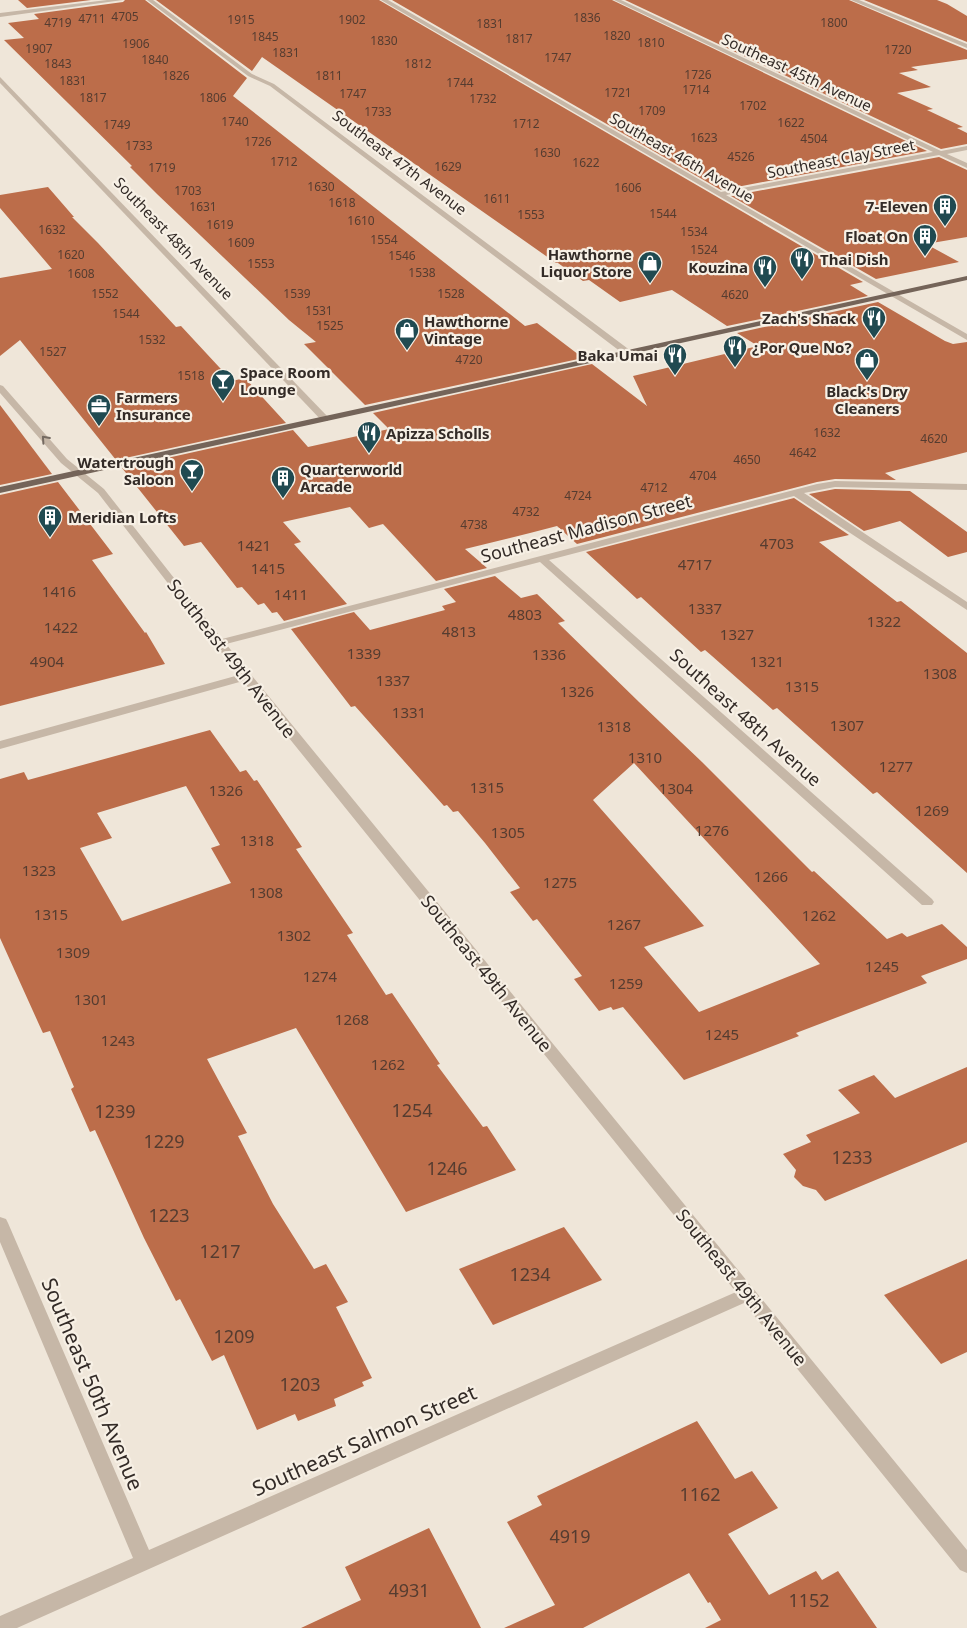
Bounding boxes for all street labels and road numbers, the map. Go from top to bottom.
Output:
street label: Southeast 45th Avenue [719,28,875,116]
street label: Southeast 47th Avenue [329,105,471,219]
street label: Southeast 46th Avenue [606,108,758,206]
street label: Southeast Clay Street [766,134,917,182]
street label: Southeast 48th Avenue [110,172,238,304]
street label: Southeast Madison Street [478,488,695,568]
street label: Southeast 49th Avenue [162,574,302,742]
street label: Southeast 48th Avenue [665,643,827,791]
street label: Southeast 49th Avenue [416,889,558,1057]
street label: Southeast 49th Avenue [671,1203,813,1371]
street label: Southeast 50th Avenue [36,1273,150,1495]
street label: Southeast Salmon Street [247,1378,481,1502]

